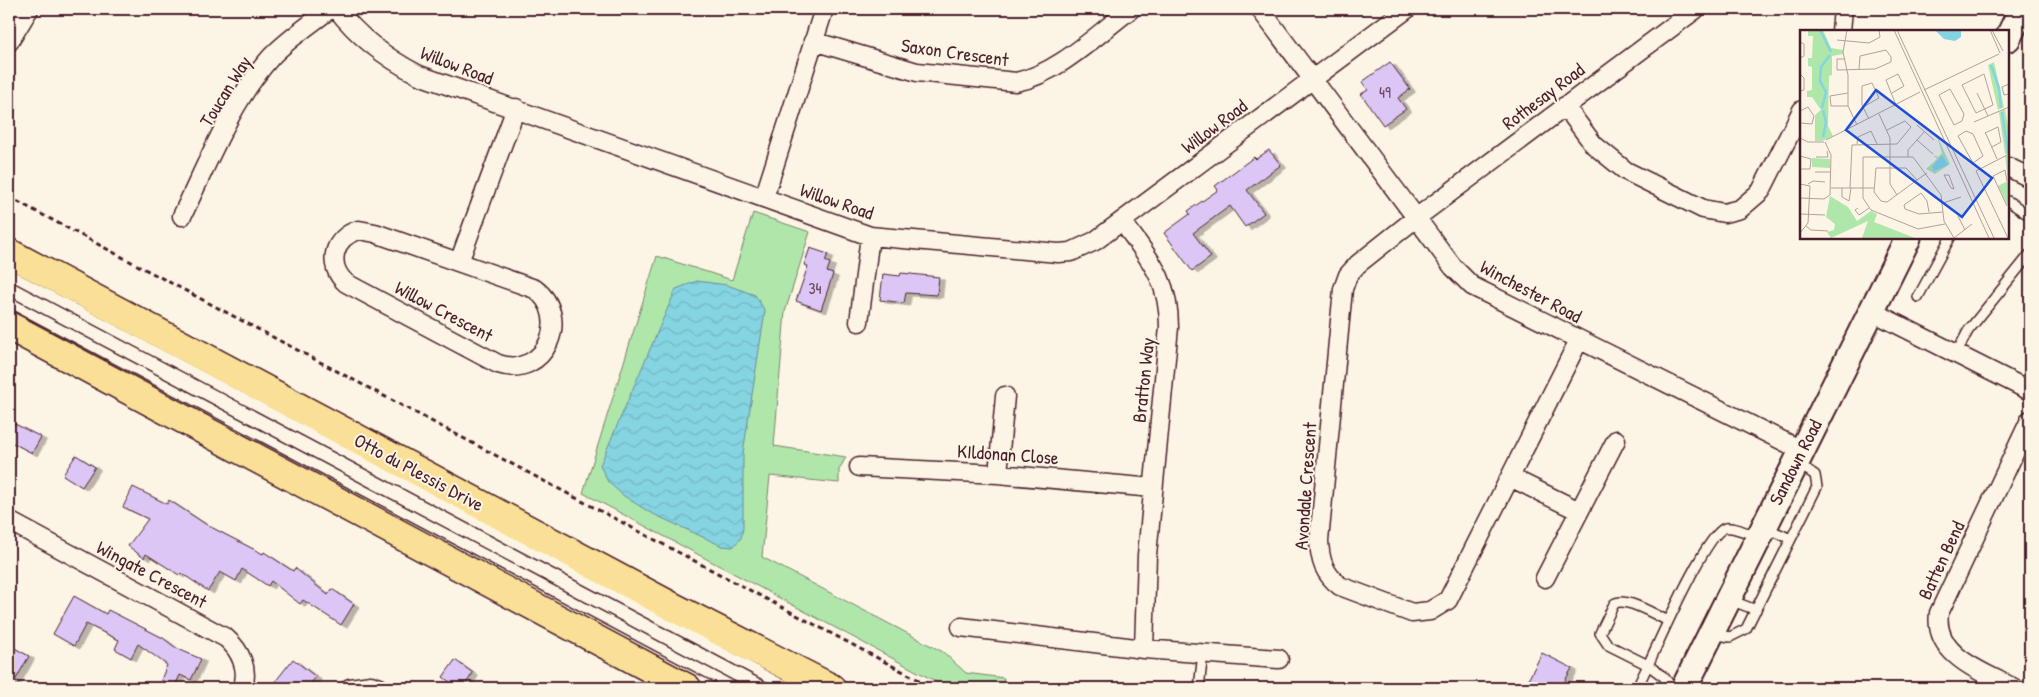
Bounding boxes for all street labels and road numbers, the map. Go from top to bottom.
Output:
street label: Saxon Crescent [900,32,1011,72]
street label: Willow Road [417,39,498,91]
street label: Toucan Way [193,51,257,131]
street label: Rothesay Road [1497,56,1590,135]
street label: Willow Road [1176,92,1253,159]
street label: Willow Road [797,176,878,226]
street label: Winchester Road [1476,253,1587,329]
street label: Willow Crescent [390,274,498,348]
street label: Bratton Way [1126,336,1160,424]
street label: Sandown Road [1762,414,1828,509]
street label: Avondale Crescent [1288,421,1322,551]
street label: Otto du Plessis Drive [350,427,489,517]
street label: KIldonan Close [956,437,1060,471]
street label: Batten Bend [1911,516,1971,604]
street label: Wingate Crescent [92,534,212,614]

